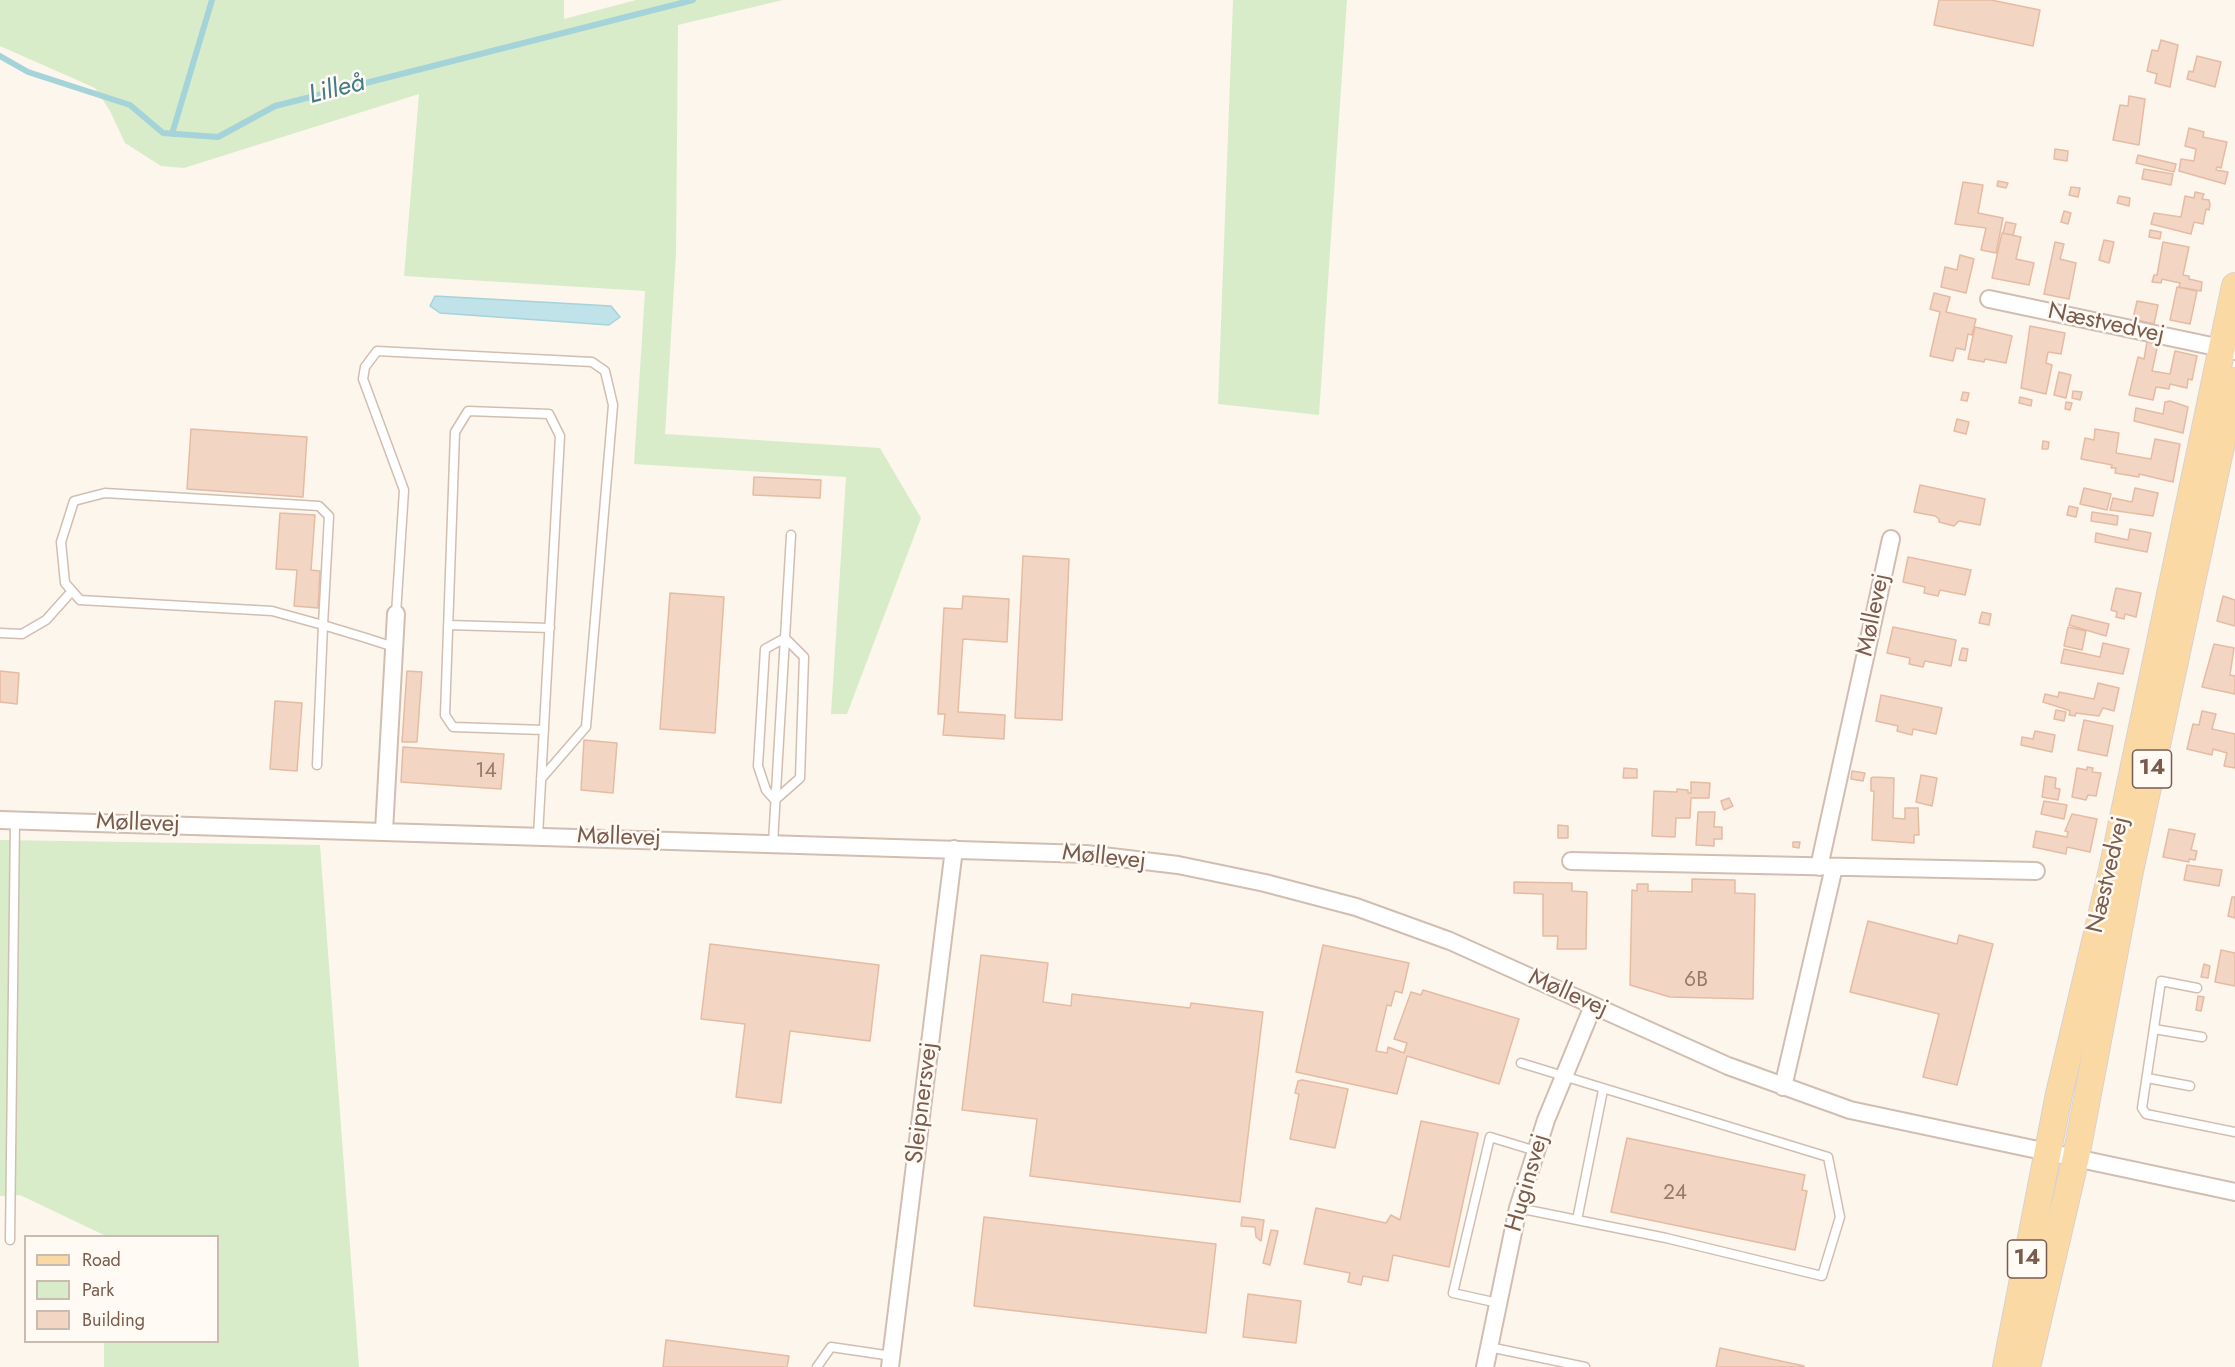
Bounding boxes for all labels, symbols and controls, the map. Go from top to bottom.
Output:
water label: Lilleå [306,68,368,112]
street label: Næstvedvej [2045,298,2167,350]
street label: Møllevej [1851,571,1897,659]
road number: 14 [2132,750,2172,788]
house number: 14 [475,759,497,785]
street label: Møllevej [95,808,181,840]
street label: Næstvedvej [2082,814,2136,936]
street label: Møllevej [576,822,662,854]
street label: Møllevej [1061,839,1147,877]
street label: Møllevej [1524,964,1612,1024]
house number: 6B [1684,968,1708,994]
street label: Sleipnersvej [901,1041,945,1165]
street label: Huginsvej [1500,1131,1556,1235]
house number: 24 [1663,1181,1687,1207]
legend [24,1235,219,1343]
road number: 14 [2008,1240,2046,1278]
text: Road [82,1247,121,1273]
text: Park [82,1277,114,1303]
text: Building [82,1307,145,1333]

